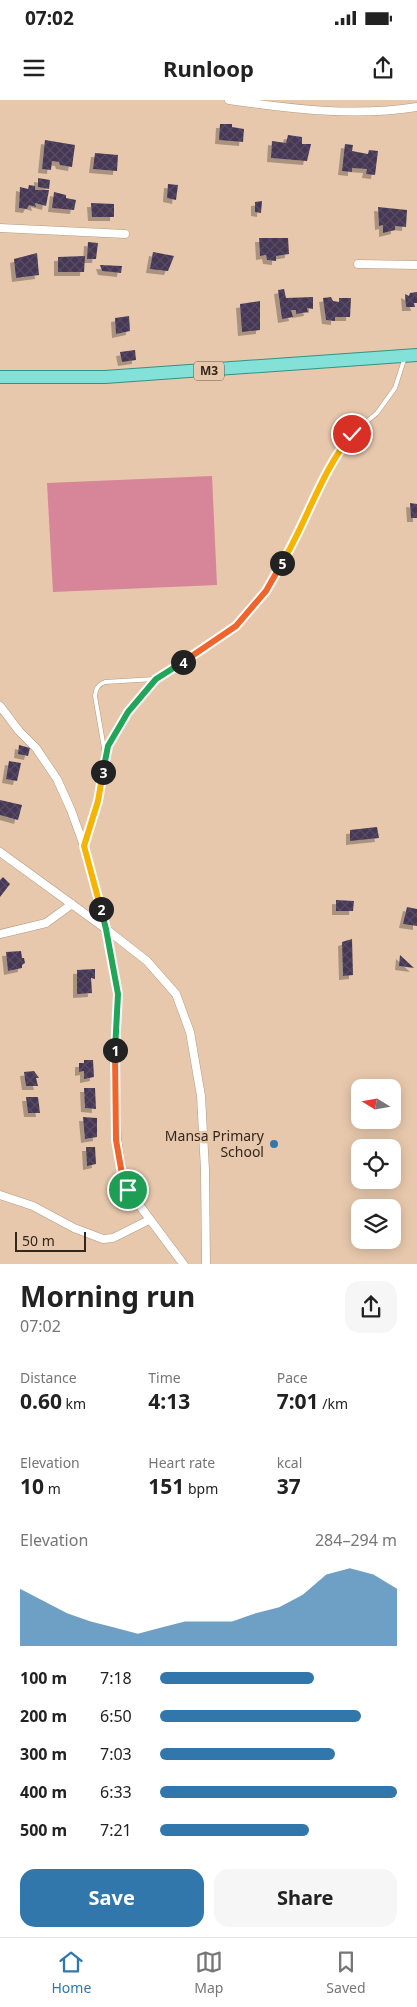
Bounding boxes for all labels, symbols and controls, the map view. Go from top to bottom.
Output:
text: 07:02 [25,5,74,31]
text: Runloop [163,53,254,83]
icon: menu [20,54,48,82]
icon: share [369,54,397,82]
road number: M3 [194,362,224,380]
pin [331,413,373,455]
icon: check [338,420,366,448]
pin: 5 [270,550,294,576]
text: 5 [278,554,287,573]
pin: 4 [170,650,196,674]
text: 4 [179,653,188,672]
pin: 3 [90,760,116,784]
text: 3 [99,763,108,782]
pin: 2 [88,896,114,922]
text: 2 [97,900,106,919]
pin: 1 [102,1038,128,1062]
text: 1 [111,1041,120,1060]
north arrow [351,1079,401,1129]
map controls [351,1079,401,1249]
place label: Mansa Primary School [165,1126,265,1161]
marker: Mansa Primary School [268,1138,280,1150]
button: locate [351,1139,401,1189]
pin [107,1169,149,1211]
icon: arrive [114,1176,142,1204]
button: layers [351,1199,401,1249]
scale bar [15,1230,86,1253]
text: 50 m [22,1231,55,1250]
text: Morning run [20,1277,195,1315]
button: share [345,1281,397,1333]
text: 07:02 [20,1315,61,1337]
text: Distance [20,1368,77,1387]
text: Time [148,1368,181,1387]
text: Pace [277,1368,308,1387]
text: 0.60 [20,1387,62,1415]
text: 4:13 [148,1387,190,1415]
text: 7:01 [277,1387,319,1415]
text: km [62,1394,86,1413]
text: /km [319,1394,348,1413]
text: Elevation [20,1453,80,1472]
text: Heart rate [148,1453,215,1472]
text: kcal [277,1453,302,1472]
text: 10 [20,1472,44,1500]
text: 151 [148,1472,184,1500]
text: 37 [277,1472,301,1500]
text: m [44,1479,61,1498]
text: bpm [184,1479,218,1498]
text: Elevation [20,1529,88,1551]
text: 284–294 m [315,1529,397,1551]
text: 100 m [20,1667,67,1689]
text: 7:18 [100,1667,132,1689]
text: 200 m [20,1705,67,1727]
text: 6:50 [100,1705,132,1727]
text: 300 m [20,1743,67,1765]
text: 7:03 [100,1743,132,1765]
text: 400 m [20,1781,67,1803]
text: 6:33 [100,1781,132,1803]
text: 500 m [20,1819,67,1841]
text: 7:21 [100,1819,132,1841]
button: Save [20,1869,204,1927]
button: Share [214,1869,397,1927]
tab: Home [51,1948,91,1997]
tab: Map [194,1948,223,1997]
tab: Saved [326,1948,366,1997]

